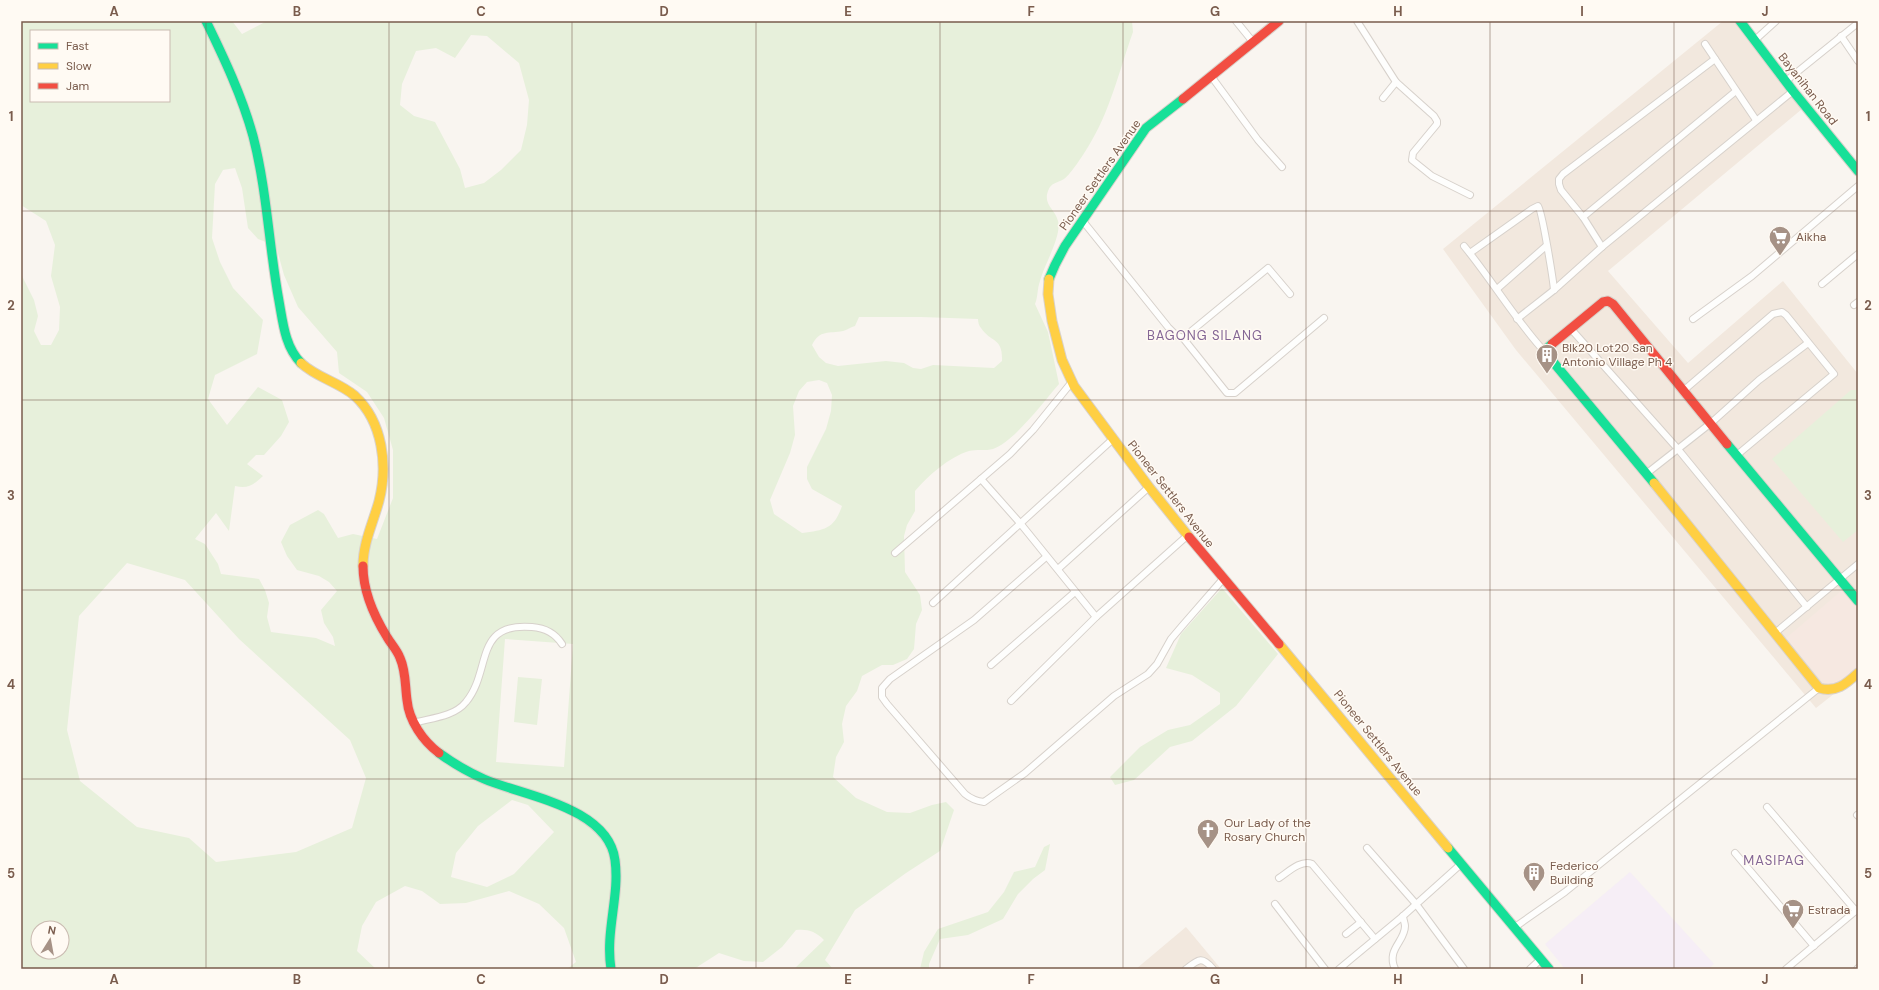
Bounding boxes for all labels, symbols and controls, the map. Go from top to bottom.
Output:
text: A [109,3,119,20]
text: B [293,3,301,20]
text: C [476,3,486,20]
text: D [659,3,669,20]
text: E [844,3,852,20]
text: F [1027,3,1035,20]
text: G [1210,3,1220,20]
text: H [1393,3,1403,20]
text: I [1580,3,1584,20]
text: J [1761,3,1769,20]
legend [30,30,170,102]
text: Fast [66,38,89,54]
street label: Bayanihan Road [1775,50,1841,128]
text: Slow [66,58,92,74]
text: Jam [66,78,89,94]
text: 1 [9,108,13,125]
text: 1 [1866,108,1870,125]
street label: Pioneer Settlers Avenue [1056,116,1145,234]
supermarket icon: Aikha [1767,224,1793,257]
place label: Aikha [1796,229,1826,245]
text: 2 [7,297,15,314]
text: 2 [1864,297,1872,314]
district label: BAGONG SILANG [1147,327,1263,344]
place label: Blk20 Lot20 San Antonio Village Ph 4 [1562,340,1672,370]
building icon: Blk20 Lot20 San Antonio Village Ph 4 [1534,342,1560,375]
street label: Pioneer Settlers Avenue [1124,437,1218,551]
text: 3 [7,487,15,504]
text: 3 [1864,487,1872,504]
text: 4 [7,676,15,693]
text: 4 [1864,676,1872,693]
street label: Pioneer Settlers Avenue [1330,687,1426,799]
place label: Our Lady of the Rosary Church [1224,815,1311,845]
church icon: Our Lady of the Rosary Church [1195,817,1221,850]
district label: MASIPAG [1743,852,1805,869]
place label: Federico Building [1550,858,1599,888]
building icon: Federico Building [1521,860,1547,893]
text: 5 [7,865,15,882]
text: 5 [1864,865,1872,882]
supermarket icon: Estrada [1780,897,1806,930]
place label: Estrada [1808,902,1850,918]
north arrow [30,920,70,960]
text: N [47,923,57,938]
text: A [109,971,119,988]
text: B [293,971,301,988]
text: C [476,971,486,988]
text: D [659,971,669,988]
text: E [844,971,852,988]
text: F [1027,971,1035,988]
text: G [1210,971,1220,988]
text: H [1393,971,1403,988]
text: I [1580,971,1584,988]
text: J [1761,971,1769,988]

